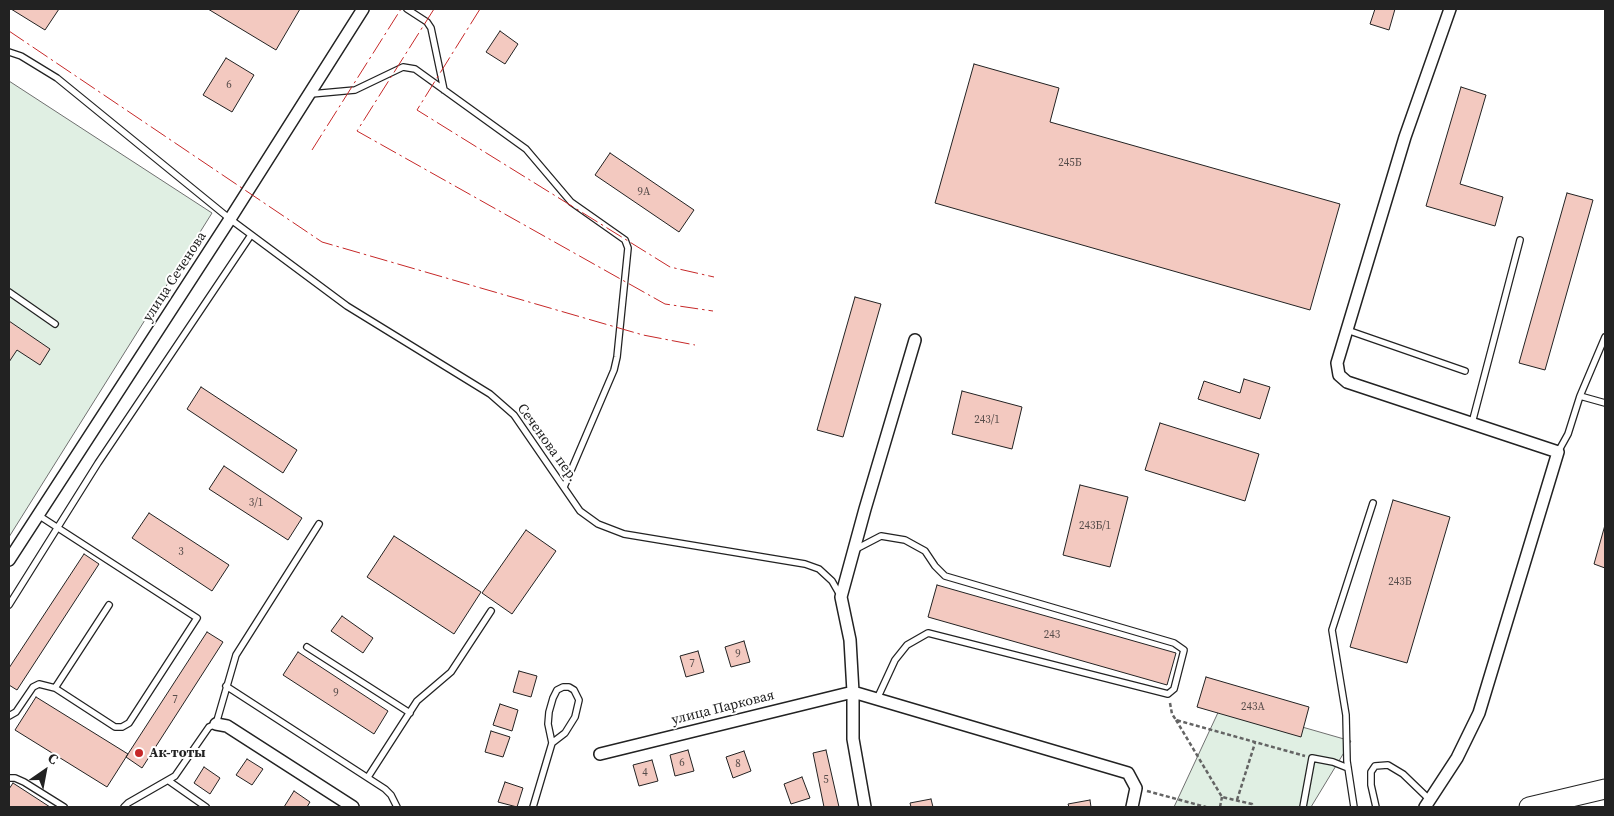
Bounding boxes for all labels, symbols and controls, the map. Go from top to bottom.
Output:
house number: 6 [226,78,232,92]
house number: 245Б [1058,156,1082,170]
house number: 9А [638,185,650,199]
street label: улица Сеченова [140,229,210,325]
street label: Сеченова пер. [513,401,581,485]
house number: 243/1 [974,413,1000,427]
house number: 3/1 [249,496,263,510]
house number: 243Б/1 [1079,519,1111,533]
house number: 3 [178,545,184,559]
house number: 243Б [1388,575,1412,589]
house number: 243 [1044,628,1060,642]
house number: 9 [735,647,741,661]
house number: 7 [689,657,695,671]
house number: 9 [333,686,339,700]
street label: улица Парковая [670,687,776,729]
house number: 7 [172,693,178,707]
house number: 243А [1241,700,1265,714]
place label: Ак-тоты [149,745,206,761]
north arrow [20,746,70,796]
marker: Ак-тоты [133,747,145,759]
text: С [44,748,62,769]
house number: 6 [679,756,685,770]
house number: 8 [735,757,741,771]
house number: 4 [642,766,648,780]
house number: 5 [823,773,829,787]

